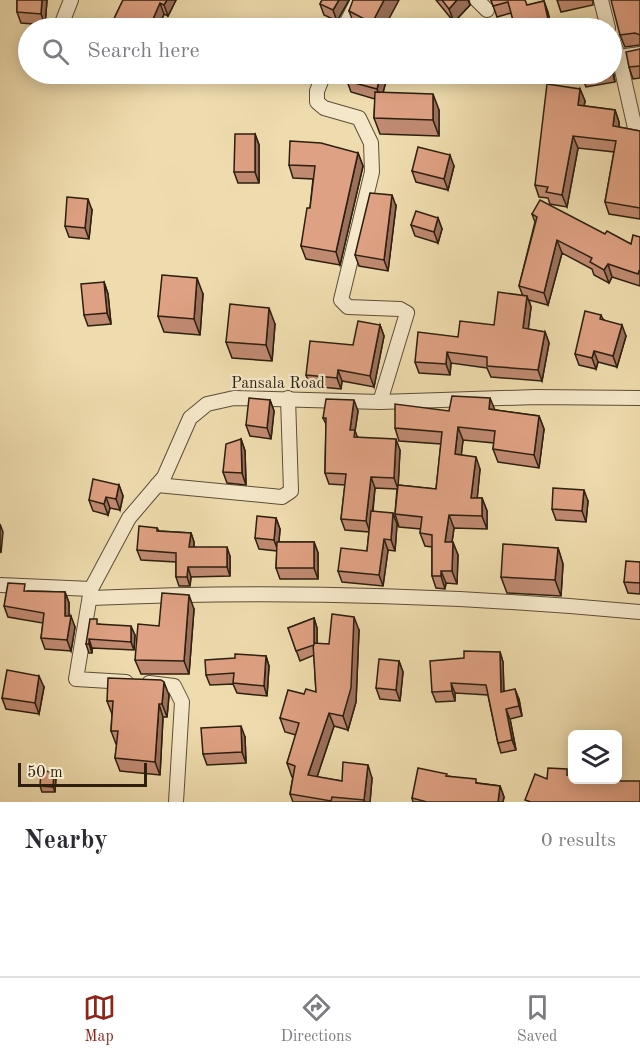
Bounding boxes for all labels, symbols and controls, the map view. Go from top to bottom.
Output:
search box [18,18,622,84]
icon: search [39,35,72,68]
text: Search here [87,40,200,62]
street label: Pansala Road [231,376,325,392]
map controls [568,730,622,784]
button: layers [568,730,622,784]
scale bar [18,760,147,788]
text: 50 m [27,765,63,781]
text: Nearby [24,828,108,854]
text: 0 results [541,831,616,851]
tab: Map [83,991,116,1047]
tab: Directions [281,991,352,1047]
tab: Saved [517,991,557,1047]

